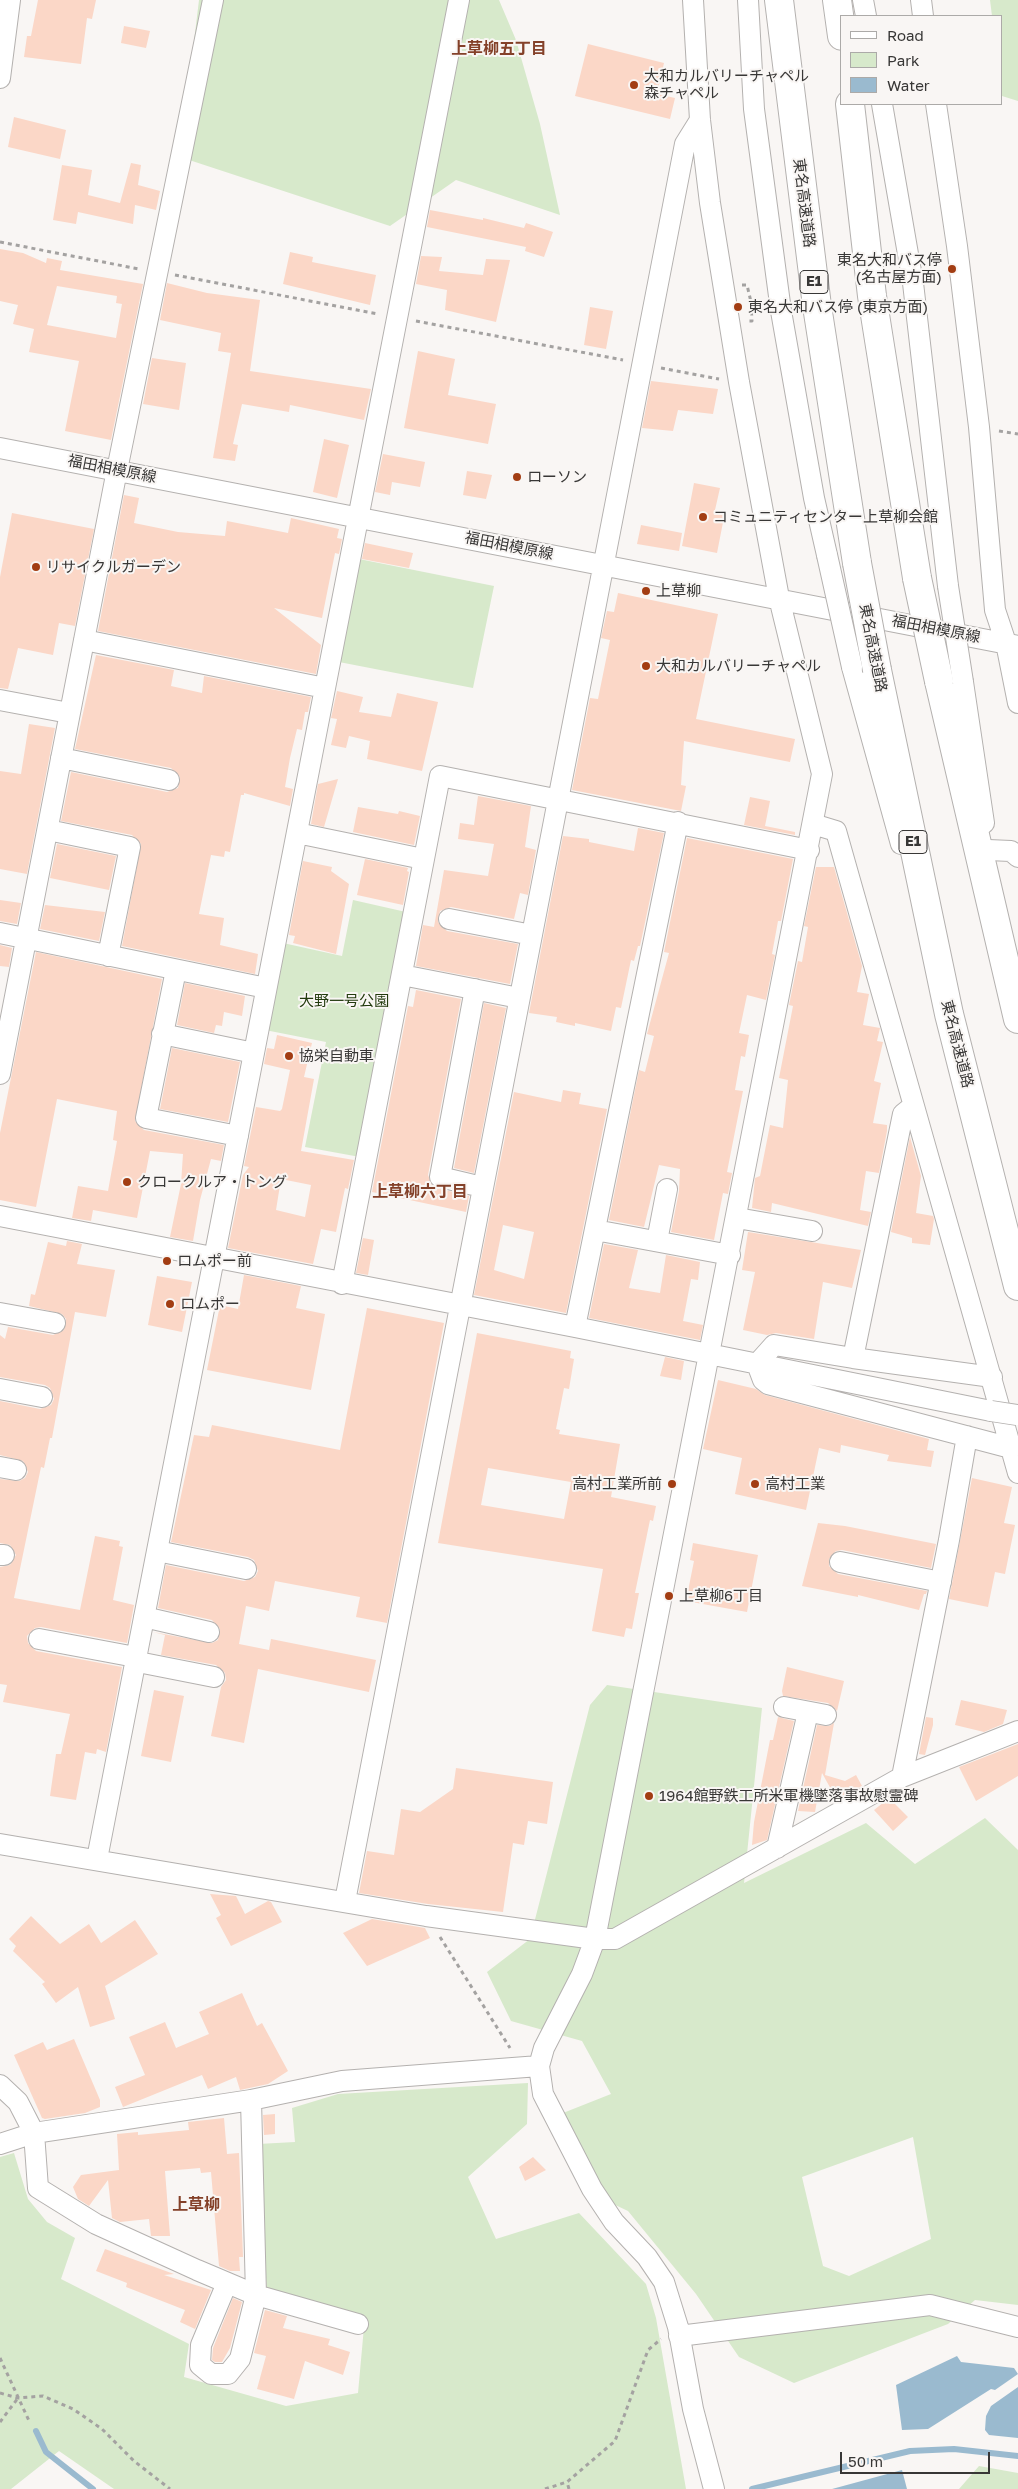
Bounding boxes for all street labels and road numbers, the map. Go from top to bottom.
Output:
street label: 東名高速道路 [790,157,818,249]
road number: E1 [800,270,828,294]
street label: 福田相模原線 [66,452,158,486]
street label: 福田相模原線 [463,529,555,563]
street label: 東名高速道路 [856,602,890,694]
street label: 福田相模原線 [890,612,982,646]
road number: E1 [899,830,927,854]
street label: 東名高速道路 [937,998,977,1090]

